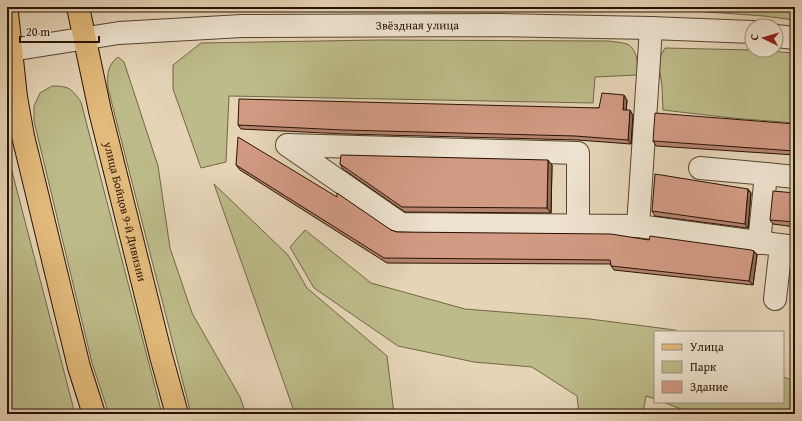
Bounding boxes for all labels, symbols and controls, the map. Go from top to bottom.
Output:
street label: Звёздная улица [376,16,459,33]
scale bar [20,18,99,44]
north arrow [744,18,784,58]
text: 20 m [26,23,50,40]
text: С [746,33,762,41]
street label: улица Бойцов 9-й Дивизии [100,139,151,283]
legend [654,331,784,403]
text: Улица [690,338,724,355]
text: Парк [690,358,717,375]
text: Здание [690,378,729,395]

